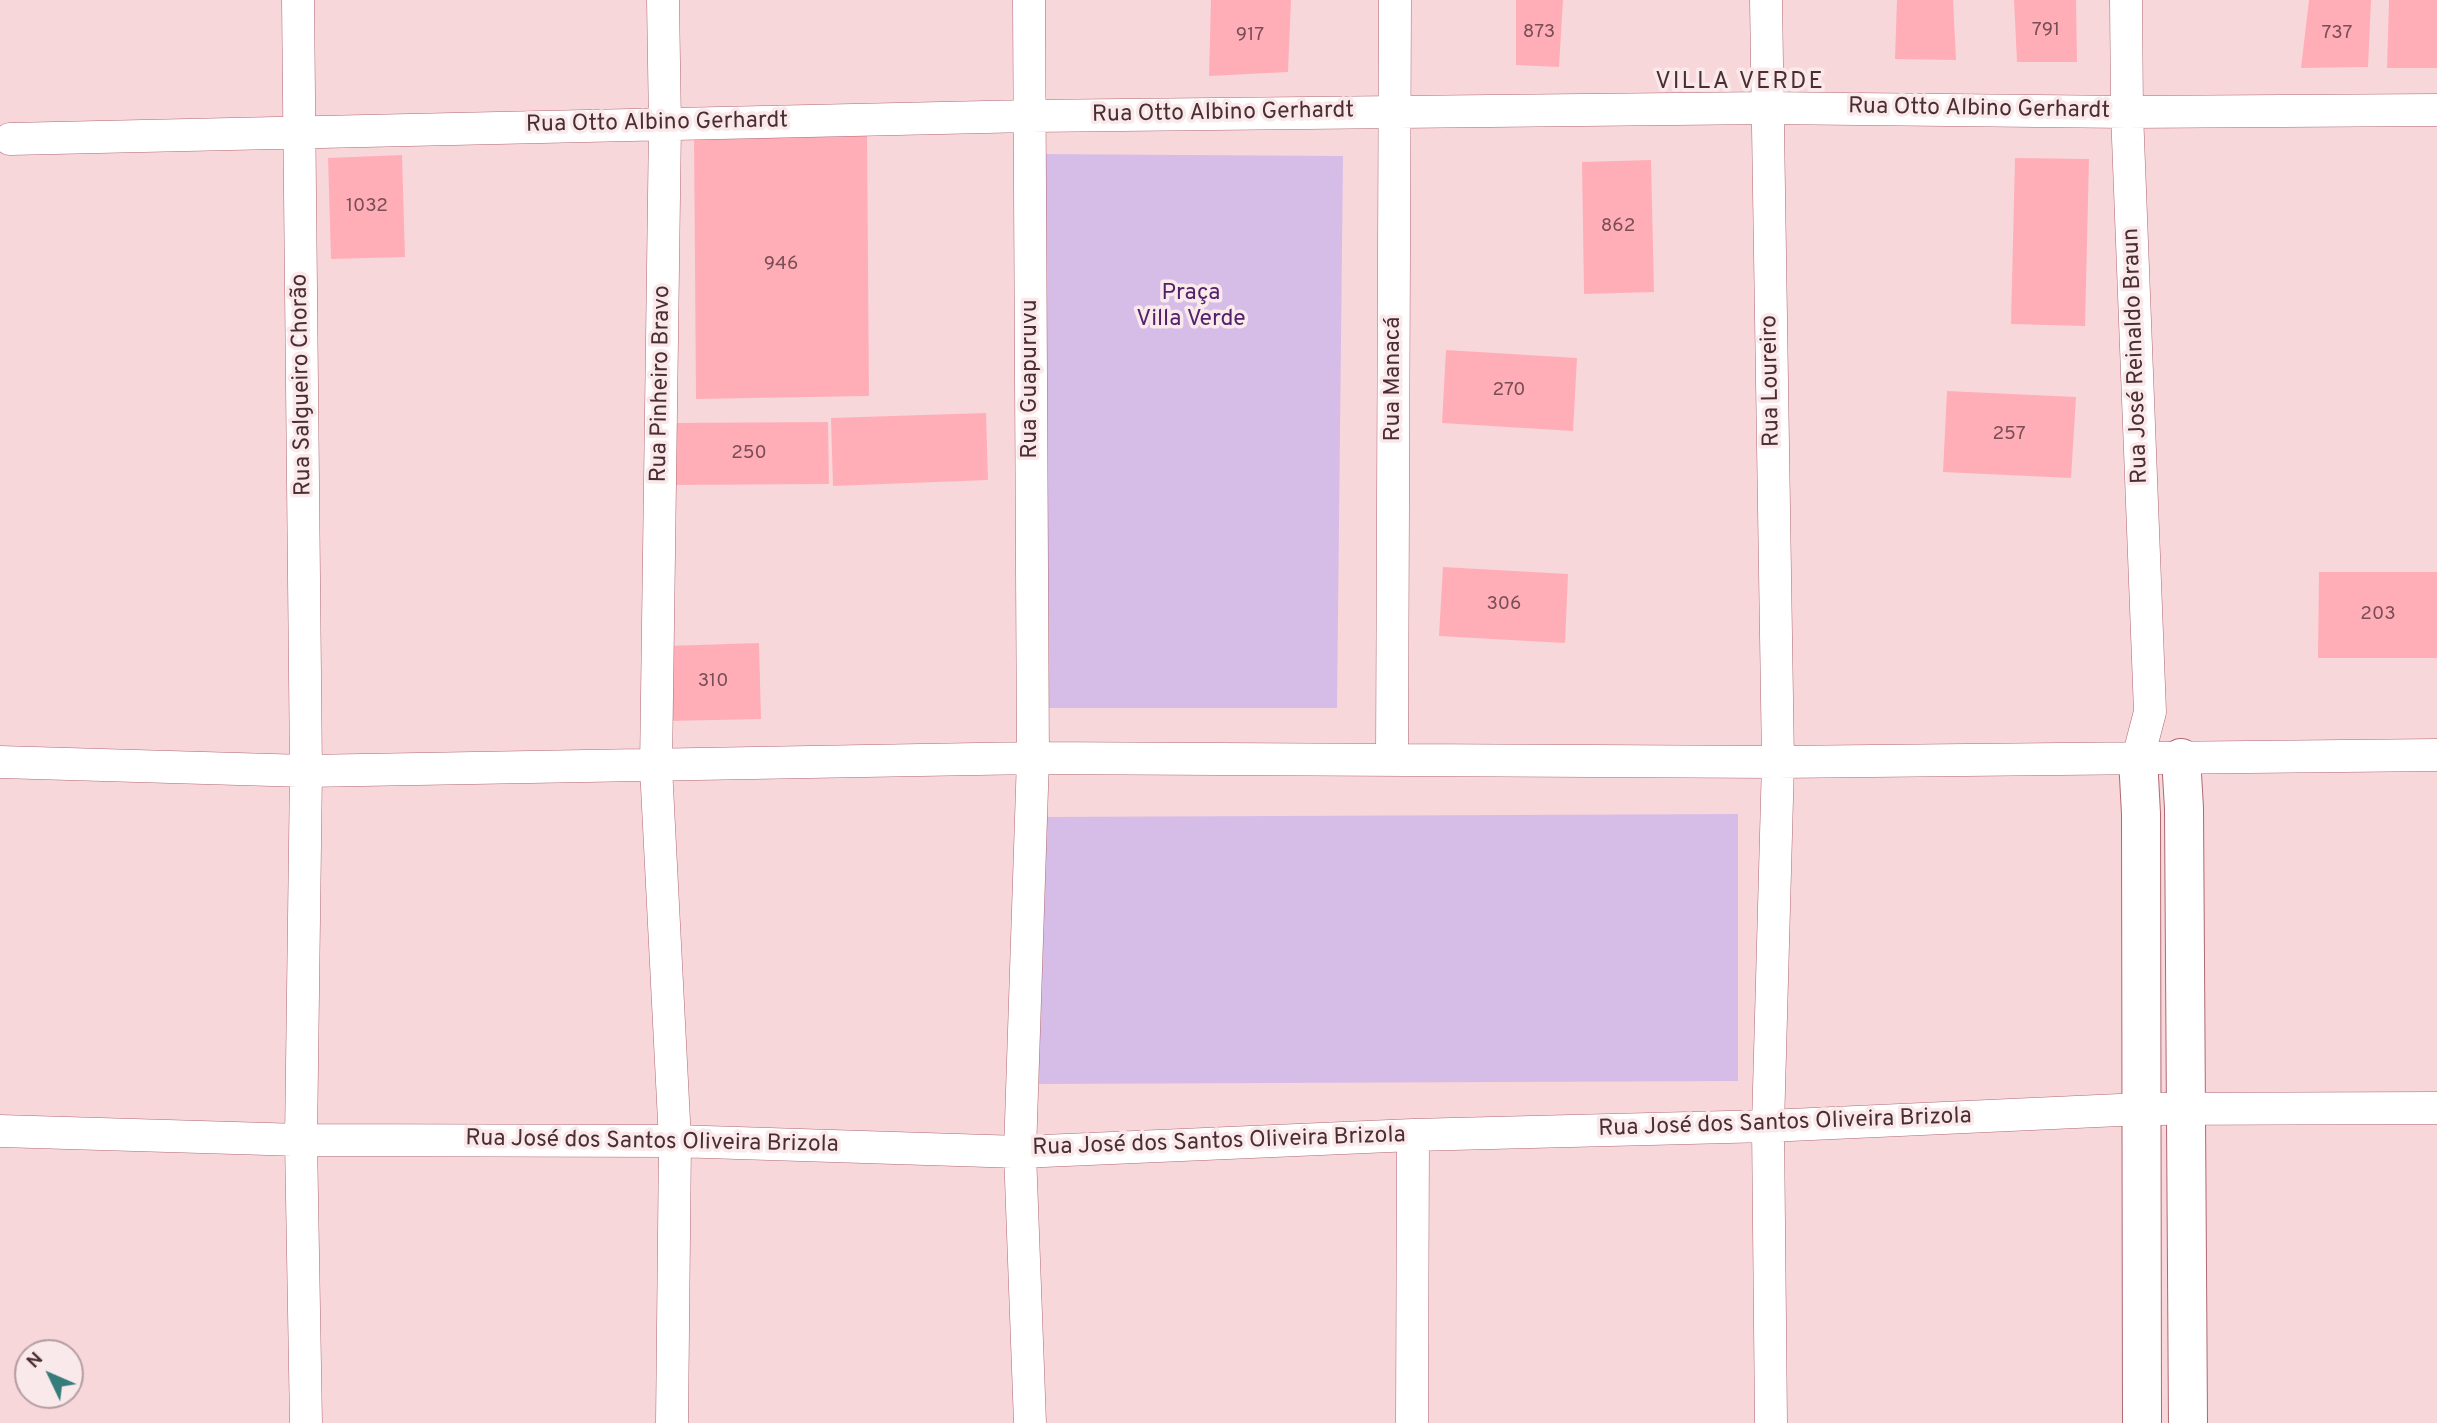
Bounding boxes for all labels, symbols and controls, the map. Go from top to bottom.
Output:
house number: 791 [2032,20,2060,42]
house number: 873 [1523,22,1555,44]
house number: 737 [2322,23,2352,45]
house number: 917 [1236,25,1264,47]
district label: VILLA VERDE [1657,69,1823,97]
street label: Rua Otto Albino Gerhardt [1848,94,2110,126]
street label: Rua Otto Albino Gerhardt [1092,98,1354,130]
street label: Rua Otto Albino Gerhardt [526,108,788,140]
house number: 1032 [346,196,388,218]
house number: 862 [1601,216,1635,238]
street label: Rua José Reinaldo Braun [2119,228,2155,484]
house number: 946 [764,254,798,276]
street label: Rua Salgueiro Chorão [287,274,319,496]
park label: Praça Villa Verde [1136,280,1246,334]
street label: Rua Pinheiro Bravo [646,285,678,483]
street label: Rua Guapuruvu [1017,299,1045,459]
street label: Rua Loureiro [1757,315,1787,447]
street label: Rua Manacá [1380,317,1408,441]
house number: 270 [1493,380,1525,402]
house number: 257 [1992,424,2026,446]
house number: 250 [731,443,767,465]
house number: 306 [1487,594,1521,616]
house number: 203 [2360,604,2396,626]
house number: 310 [698,671,728,693]
street label: Rua José dos Santos Oliveira Brizola [1598,1104,1972,1144]
street label: Rua José dos Santos Oliveira Brizola [1032,1123,1406,1163]
street label: Rua José dos Santos Oliveira Brizola [465,1126,839,1160]
north arrow [14,1339,84,1409]
text: N [22,1348,49,1374]

